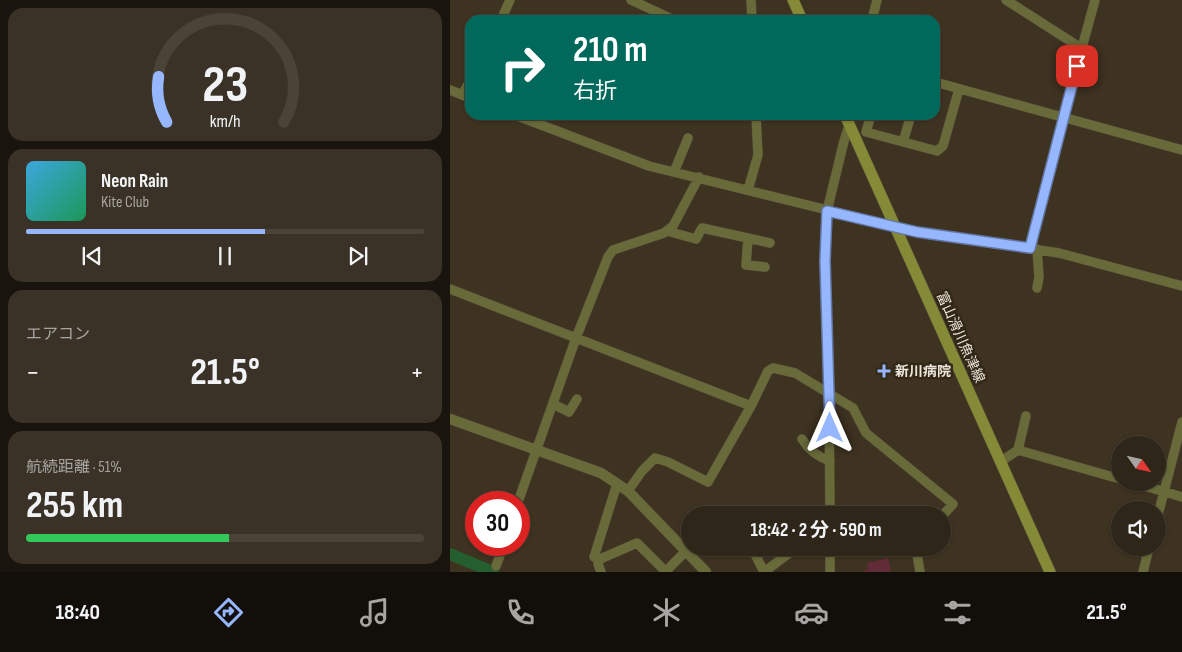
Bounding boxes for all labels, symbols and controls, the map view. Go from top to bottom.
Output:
text: 210 m [573,29,647,72]
icon: right [490,35,555,100]
pin [1056,45,1098,87]
icon: arrive [1063,52,1091,80]
text: 23 [202,54,248,117]
text: 右折 [573,78,617,105]
text: km/h [210,111,240,132]
text: Neon Rain [101,170,168,193]
text: Kite Club [101,193,149,212]
icon: previous [78,242,106,270]
icon: pause [211,242,239,270]
icon: next [344,242,372,270]
street label: 富山滑川魚津線 [933,289,988,385]
text: エアコン [26,325,90,344]
text: 21.5° [190,350,260,395]
text: − [26,356,40,389]
text: + [410,356,424,389]
place label: 新川病院 [895,363,951,380]
marker: 新川病院 [877,364,891,378]
position arrow [803,401,855,453]
north arrow [1111,436,1166,491]
map controls [1111,436,1166,556]
text: 航続距離 · 51% [26,458,122,477]
text: 255 km [26,483,123,528]
speed limit sign: 30 [465,491,530,556]
button: sound [1111,501,1166,556]
text: 18:42 · 2 分 · 590 m [750,519,882,542]
icon: directions [211,595,246,630]
icon: music [357,595,392,630]
icon: phone [503,595,538,630]
icon: climate [649,595,684,630]
icon: car [794,595,829,630]
icon: filters [940,595,975,630]
text: 18:40 [55,599,100,626]
text: 21.5° [1086,599,1127,626]

